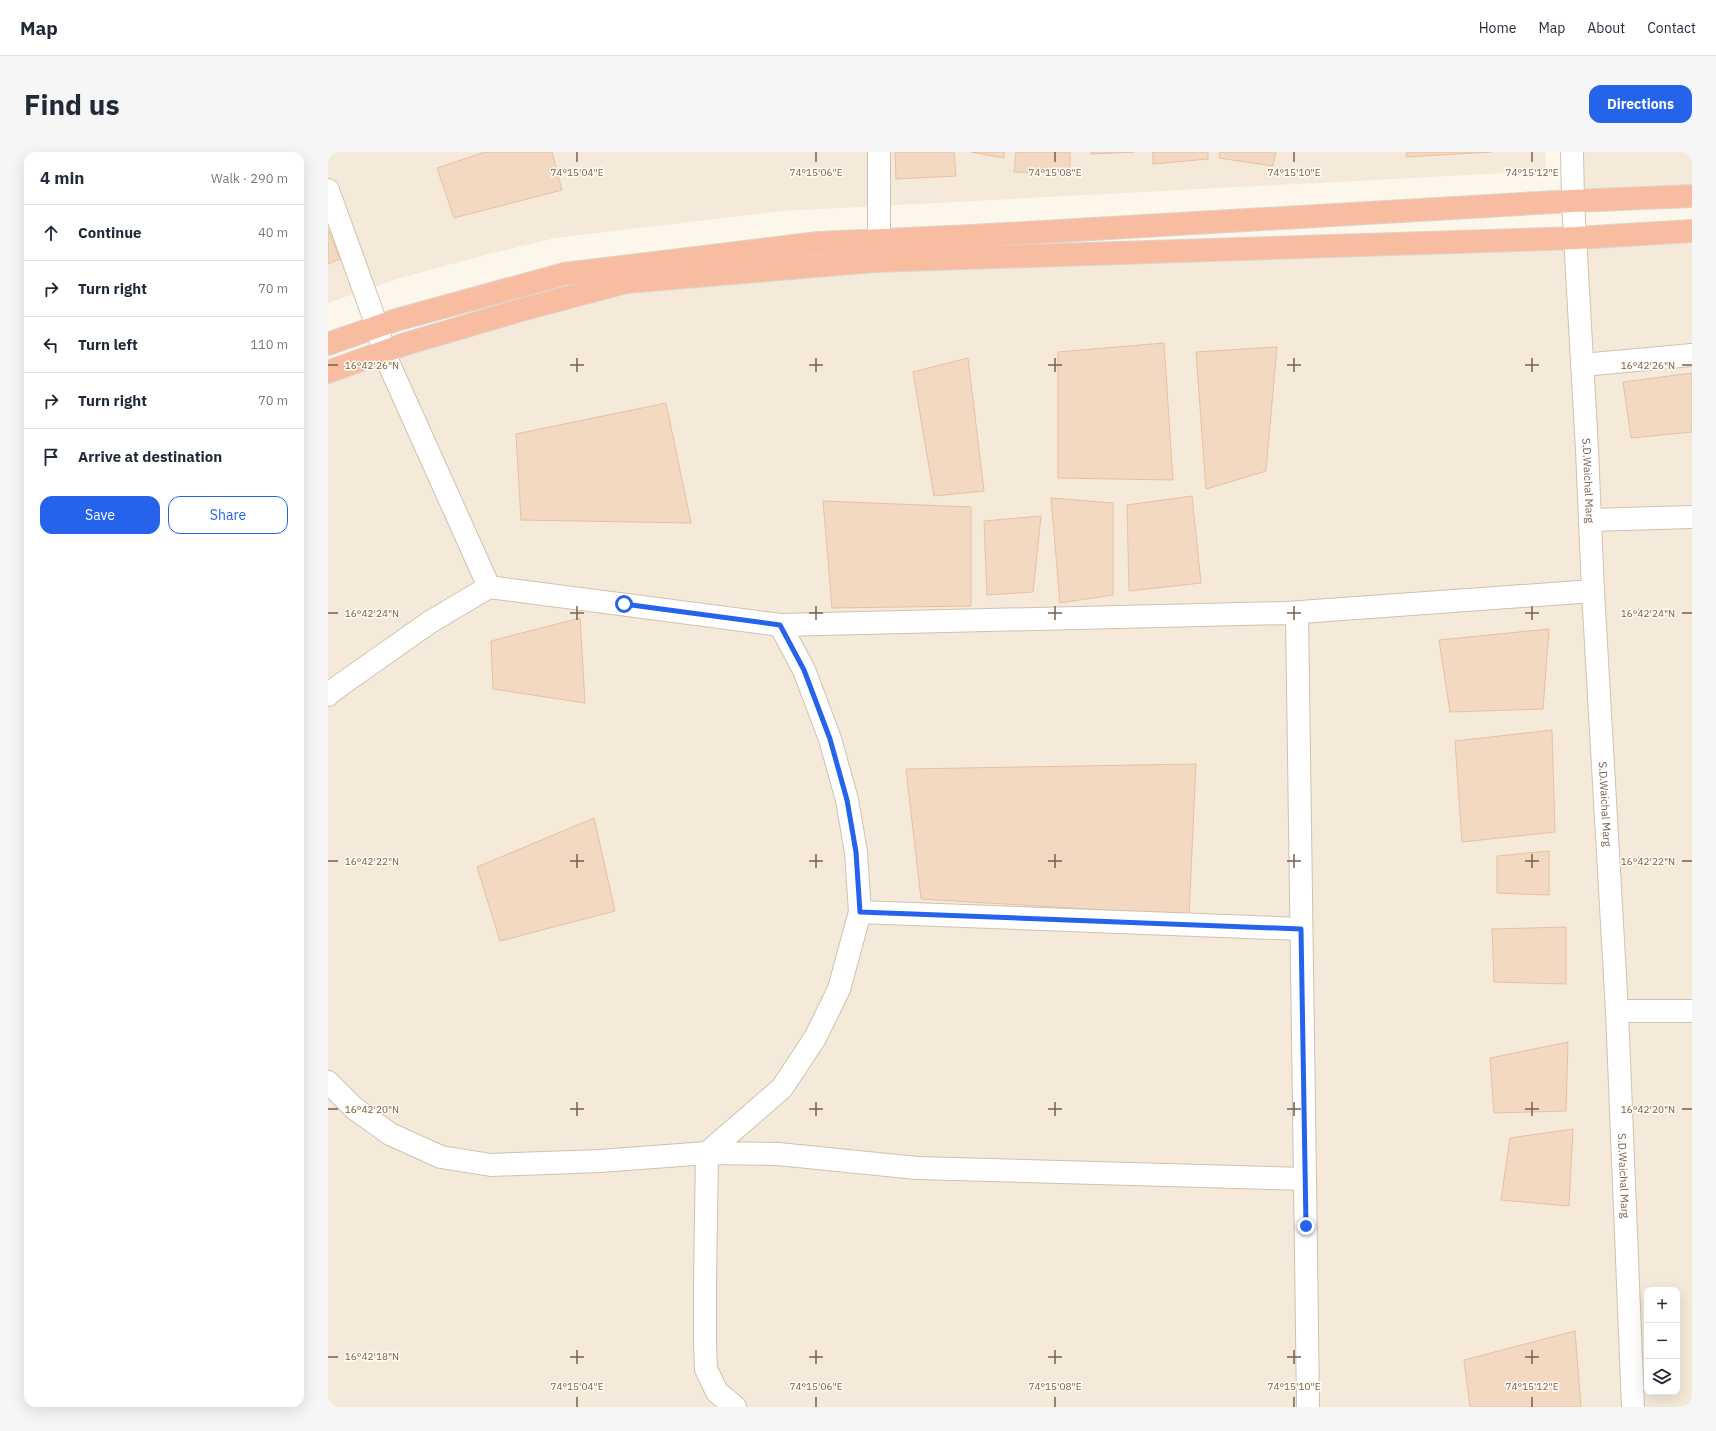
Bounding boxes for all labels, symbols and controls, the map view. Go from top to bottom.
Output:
text: Map [20,16,58,40]
text: Home [1479,19,1516,37]
text: Map [1538,19,1565,37]
text: About [1587,19,1625,37]
text: Contact [1647,19,1696,37]
button: Directions [1589,85,1692,123]
text: Find us [24,86,120,123]
text: 74°15'04"E [550,166,604,179]
text: 74°15'06"E [789,166,843,179]
text: 74°15'08"E [1028,166,1082,179]
text: 74°15'10"E [1267,166,1321,179]
text: 74°15'12"E [1505,166,1559,179]
text: 4 min [40,167,84,189]
text: Walk · 290 m [211,170,288,187]
icon: ahead [40,222,62,244]
text: Continue [78,223,142,242]
text: 40 m [258,224,288,241]
icon: right [40,278,62,300]
text: Turn right [78,279,147,298]
text: 70 m [258,280,288,297]
icon: left [40,334,62,356]
text: Turn left [78,335,138,354]
text: 110 m [250,336,288,353]
text: 16°42'26"N [345,359,399,372]
text: 16°42'26"N [1621,359,1675,372]
icon: right [40,390,62,412]
text: Turn right [78,391,147,410]
text: 70 m [258,392,288,409]
street label: S.D.Waichal Marg [1579,438,1597,524]
icon: arrive [40,446,62,468]
text: Arrive at destination [78,447,222,466]
button: Save [40,496,160,534]
button: Share [168,496,288,534]
route start [615,595,633,613]
text: 16°42'24"N [345,607,399,620]
text: 16°42'24"N [1621,607,1675,620]
street label: S.D.Waichal Marg [1596,761,1615,847]
text: 16°42'22"N [345,855,399,868]
text: 16°42'22"N [1621,855,1675,868]
text: 16°42'20"N [345,1103,399,1116]
text: 16°42'20"N [1621,1103,1675,1116]
street label: S.D.Waichal Marg [1615,1133,1632,1219]
route end [1297,1217,1315,1235]
map controls [1644,1287,1680,1395]
button: + [1644,1287,1680,1323]
button: − [1644,1323,1680,1359]
text: 16°42'18"N [345,1350,399,1363]
button: layers [1644,1359,1680,1395]
text: 74°15'04"E [550,1380,604,1393]
text: 74°15'06"E [789,1380,843,1393]
text: 74°15'08"E [1028,1380,1082,1393]
text: 74°15'10"E [1267,1380,1321,1393]
text: 74°15'12"E [1505,1380,1559,1393]

